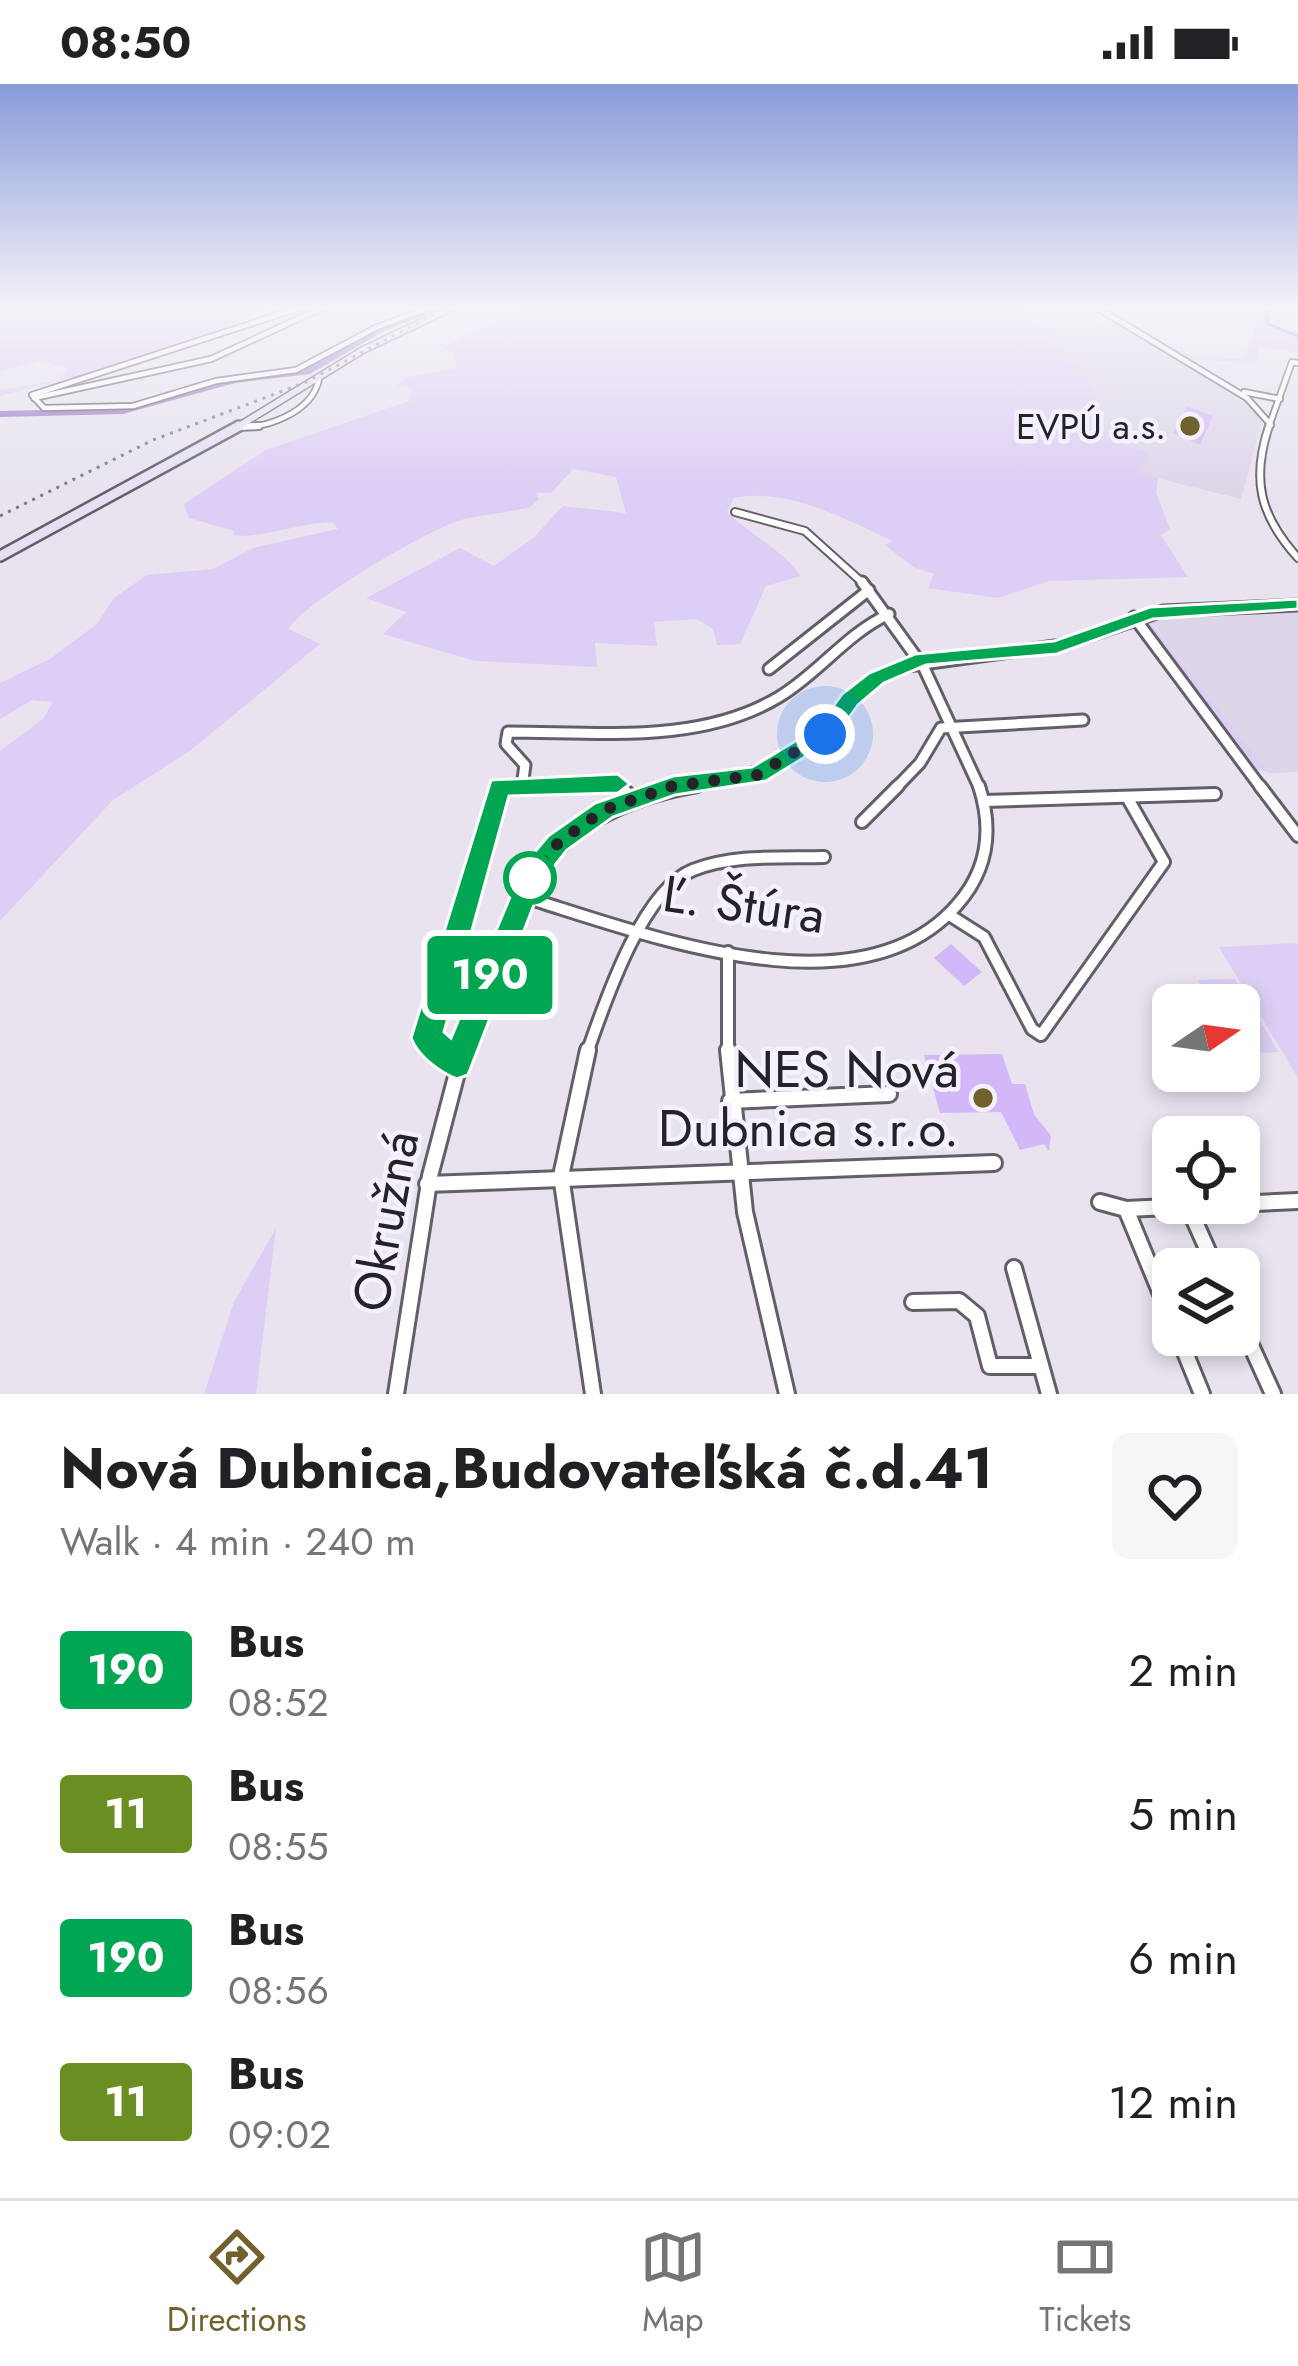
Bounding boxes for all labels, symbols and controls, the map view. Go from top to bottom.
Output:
text: 08:50 [60,10,191,75]
place label: EVPÚ a.s. [1016,400,1166,452]
marker: EVPÚ a.s. [1177,413,1203,439]
your location [795,704,855,764]
unlabelled marker [505,853,555,903]
street label: Ľ. Štúra [658,856,830,952]
line badge: 190 [421,936,559,1014]
text: 190 [451,944,529,1005]
north arrow [1152,984,1260,1092]
map controls [1152,984,1260,1356]
place label: NES Nová Dubnica s.r.o. [658,1032,959,1165]
marker: NES Nová Dubnica s.r.o. [970,1085,996,1111]
button: locate [1152,1116,1260,1224]
street label: Okružná [333,1125,437,1317]
button: layers [1152,1248,1260,1356]
text: Nová Dubnica,Budovateľská č.d.41 [60,1427,993,1509]
button: heart [1112,1433,1238,1559]
text: Walk · 4 min · 240 m [60,1513,416,1570]
text: Bus [228,1609,304,1674]
text: 2 min [1128,1638,1238,1703]
text: 190 [87,1639,165,1700]
text: 08:52 [228,1674,329,1731]
text: Bus [228,1753,304,1818]
text: 5 min [1129,1782,1238,1847]
text: 11 [105,1783,147,1844]
text: 08:55 [228,1818,328,1875]
text: Bus [228,1897,304,1962]
text: 6 min [1128,1926,1238,1991]
text: 190 [87,1927,165,1988]
text: 08:56 [228,1962,329,2019]
text: Bus [228,2041,304,2106]
text: 12 min [1108,2070,1238,2135]
text: 11 [105,2071,147,2132]
text: 09:02 [228,2106,331,2163]
tab: Directions [167,2224,306,2343]
tab: Map [640,2224,706,2343]
tab: Tickets [1039,2224,1131,2343]

